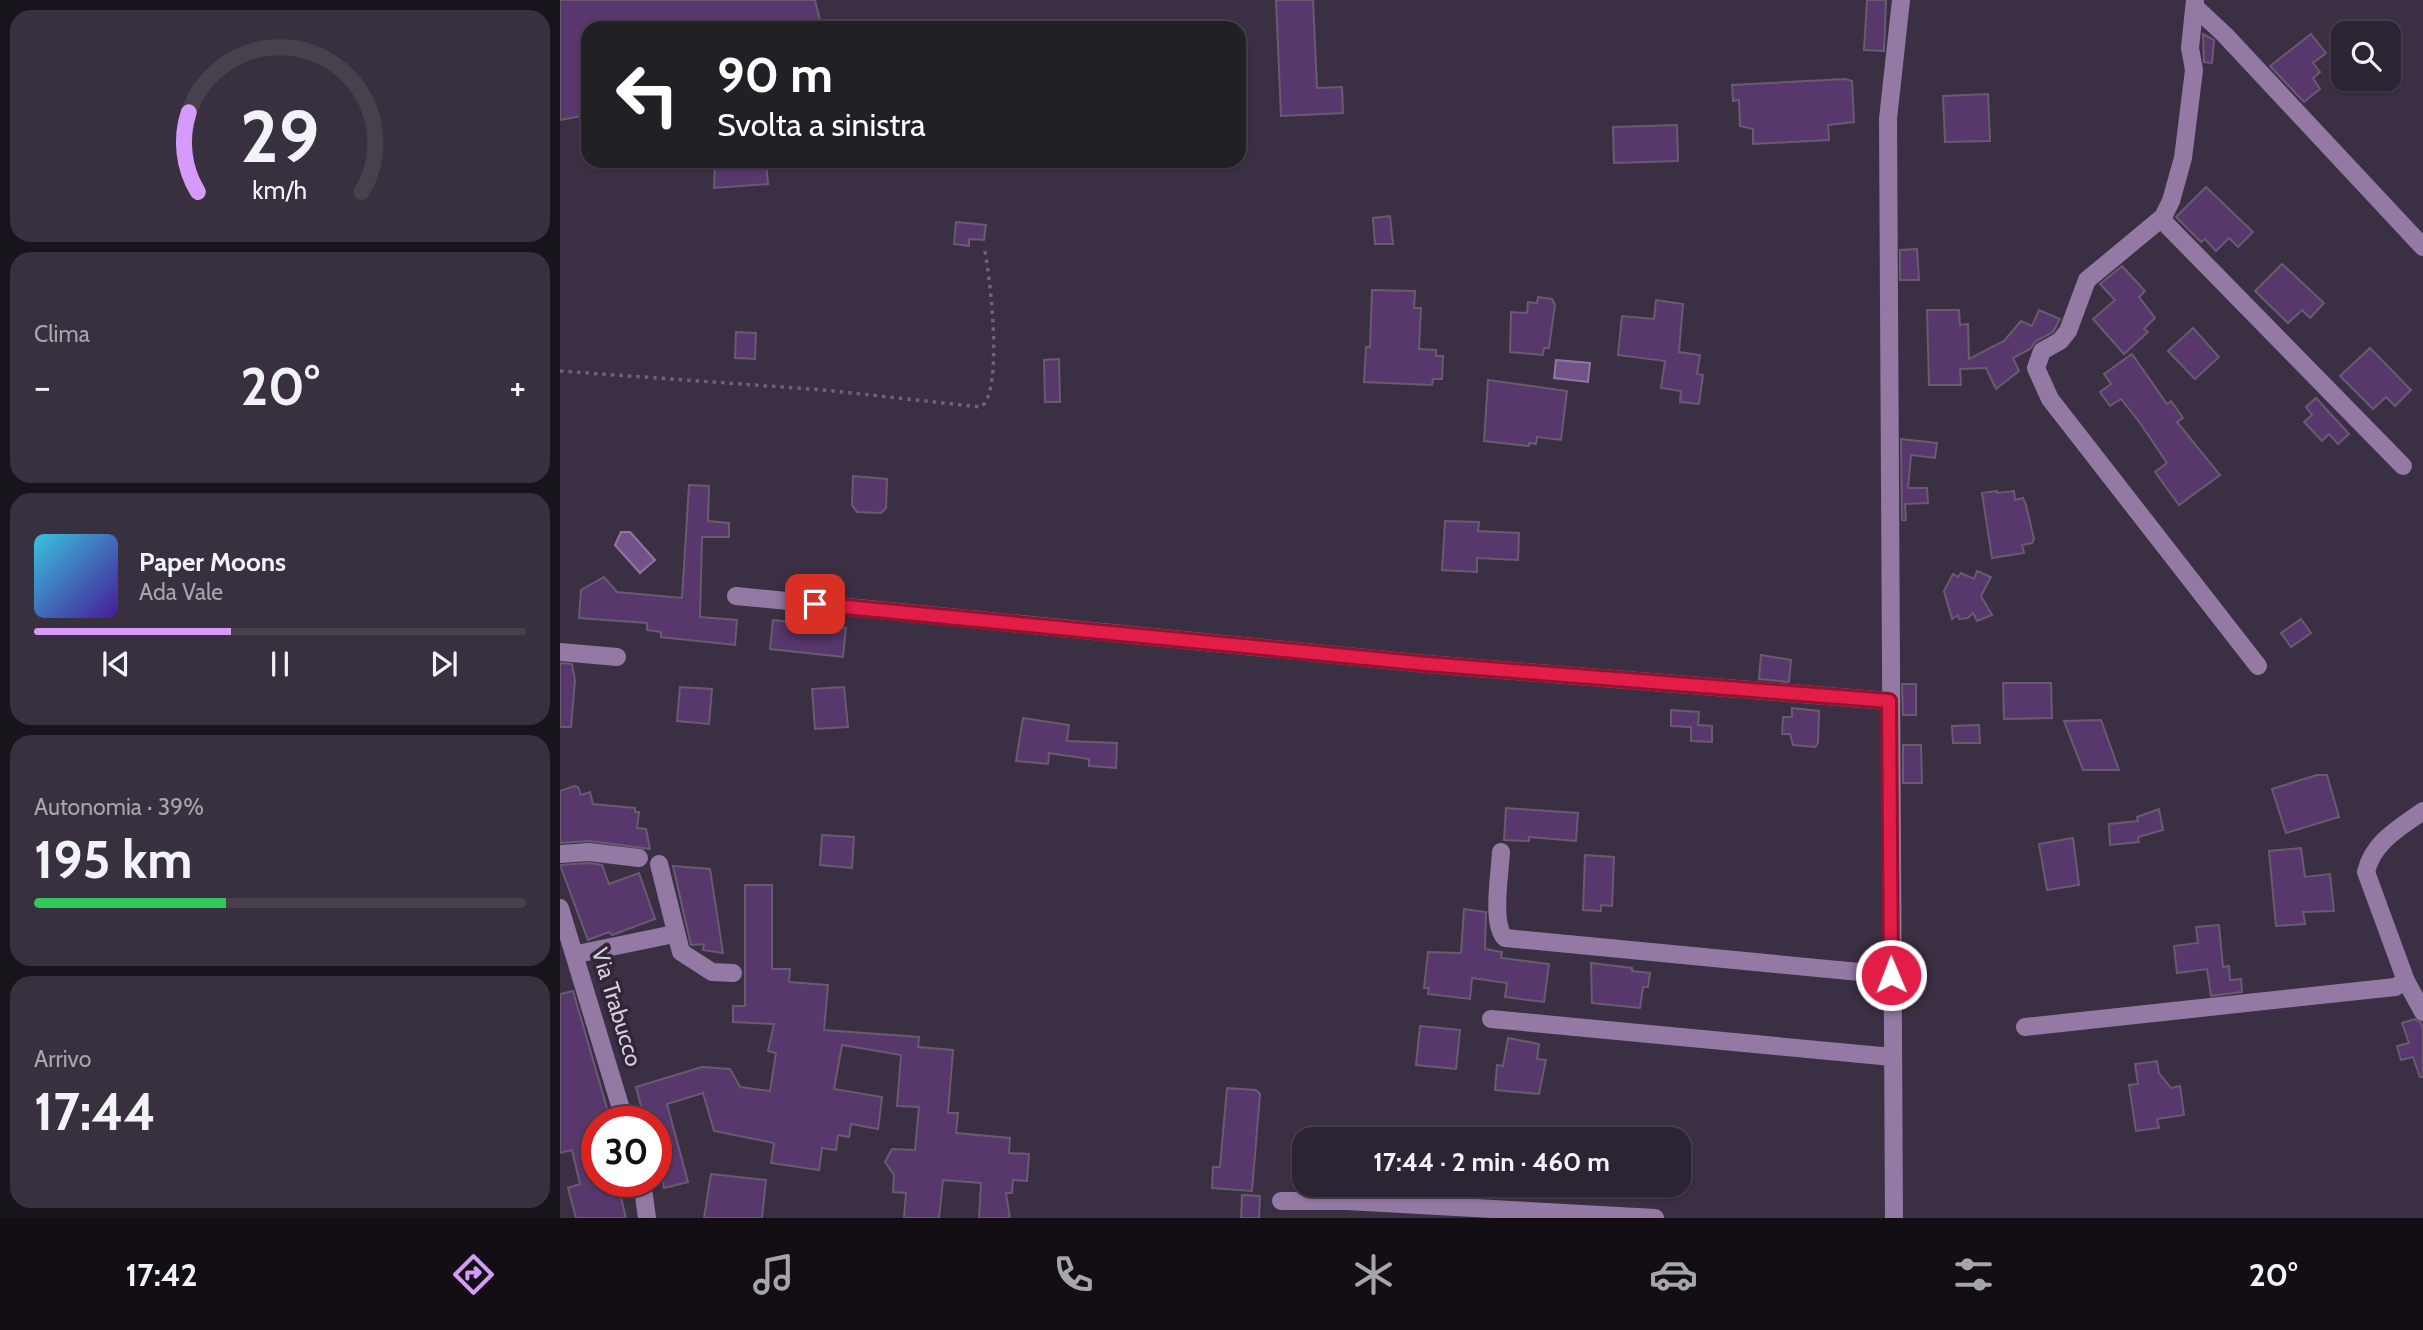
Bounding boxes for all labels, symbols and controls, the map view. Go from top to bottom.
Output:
map controls [2331,21,2401,91]
button: search [2331,21,2401,91]
text: 90 m [717,45,833,104]
icon: left [602,49,693,140]
text: 29 [240,92,320,180]
text: Svolta a sinistra [717,105,926,144]
text: km/h [253,175,307,205]
text: Clima [34,320,90,348]
text: 20° [240,355,320,418]
text: − [34,363,51,410]
text: + [509,363,526,410]
text: Paper Moons [139,546,286,578]
pin [785,574,845,634]
text: Ada Vale [139,578,223,606]
icon: arrive [796,585,834,623]
icon: previous [97,645,135,683]
icon: pause [261,645,299,683]
icon: next [425,645,463,683]
text: Autonomia · 39% [34,793,204,821]
text: 195 km [34,828,192,891]
position arrow [1854,938,1928,1012]
street label: Via Trabucco [586,944,648,1070]
text: Arrivo [34,1045,91,1073]
text: 17:44 [34,1080,156,1143]
speed limit sign: 30 [581,1106,672,1197]
text: 17:44 · 2 min · 460 m [1373,1146,1610,1178]
icon: directions [449,1250,498,1299]
icon: music [749,1250,798,1299]
icon: phone [1049,1250,1098,1299]
icon: climate [1349,1250,1398,1299]
icon: car [1649,1250,1698,1299]
icon: filters [1949,1250,1998,1299]
text: 17:42 [126,1255,198,1294]
text: 20° [2249,1255,2297,1294]

